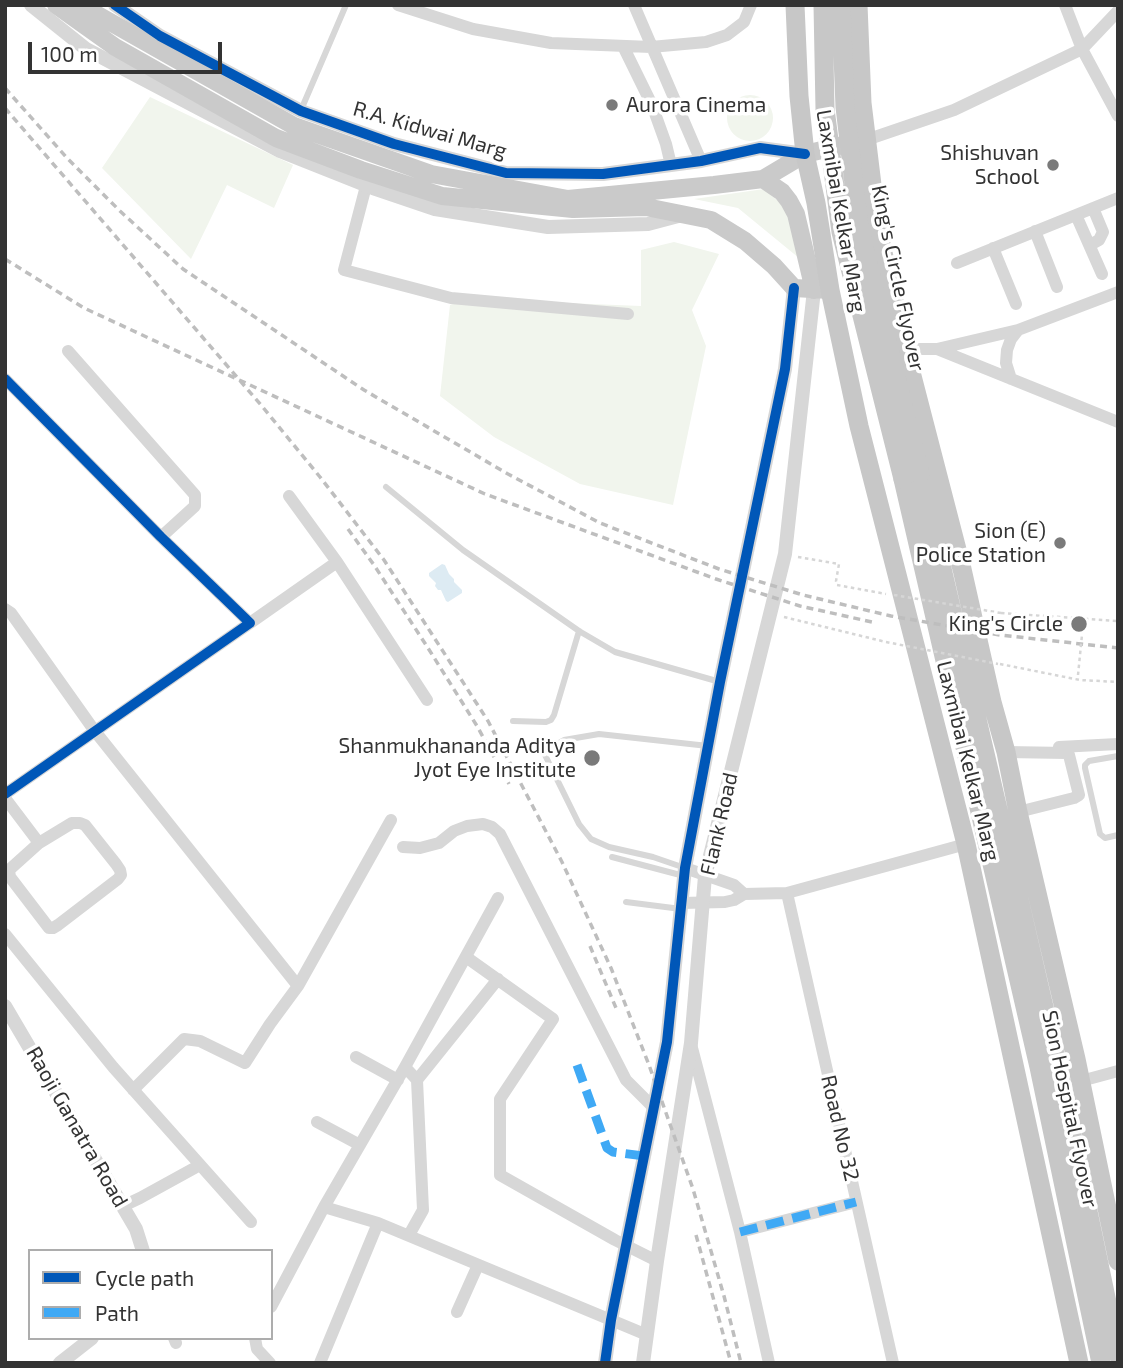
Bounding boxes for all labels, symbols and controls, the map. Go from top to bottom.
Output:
scale bar [32,28,226,72]
text: 100 m [41,41,98,66]
place label: Aurora Cinema [626,92,766,118]
street label: R.A. Kidwai Marg [350,96,510,164]
marker: Aurora Cinema [604,97,620,113]
street label: Laxmibai Kelkar Marg [811,108,871,314]
place label: Shishuvan School [940,140,1039,190]
marker: Shishuvan School [1045,157,1061,173]
street label: King's Circle Flyover [866,183,930,373]
place label: Sion (E) Police Station [916,518,1046,568]
marker: Sion (E) Police Station [1052,535,1068,551]
place label: King's Circle [949,611,1063,637]
marker: King's Circle [1069,614,1089,634]
street label: Laxmibai Kelkar Marg [931,658,1005,864]
place label: Shanmukhananda Aditya Jyot Eye Institute [338,733,576,783]
marker: Shanmukhananda Aditya Jyot Eye Institute [582,748,602,768]
street label: Flank Road [695,770,743,878]
street label: Sion Hospital Flyover [1037,1008,1103,1210]
street label: Raoji Ganatra Road [21,1042,133,1212]
street label: Road No 32 [816,1073,864,1183]
legend [28,1249,273,1340]
text: Cycle path [95,1265,194,1290]
text: Path [95,1300,139,1325]

